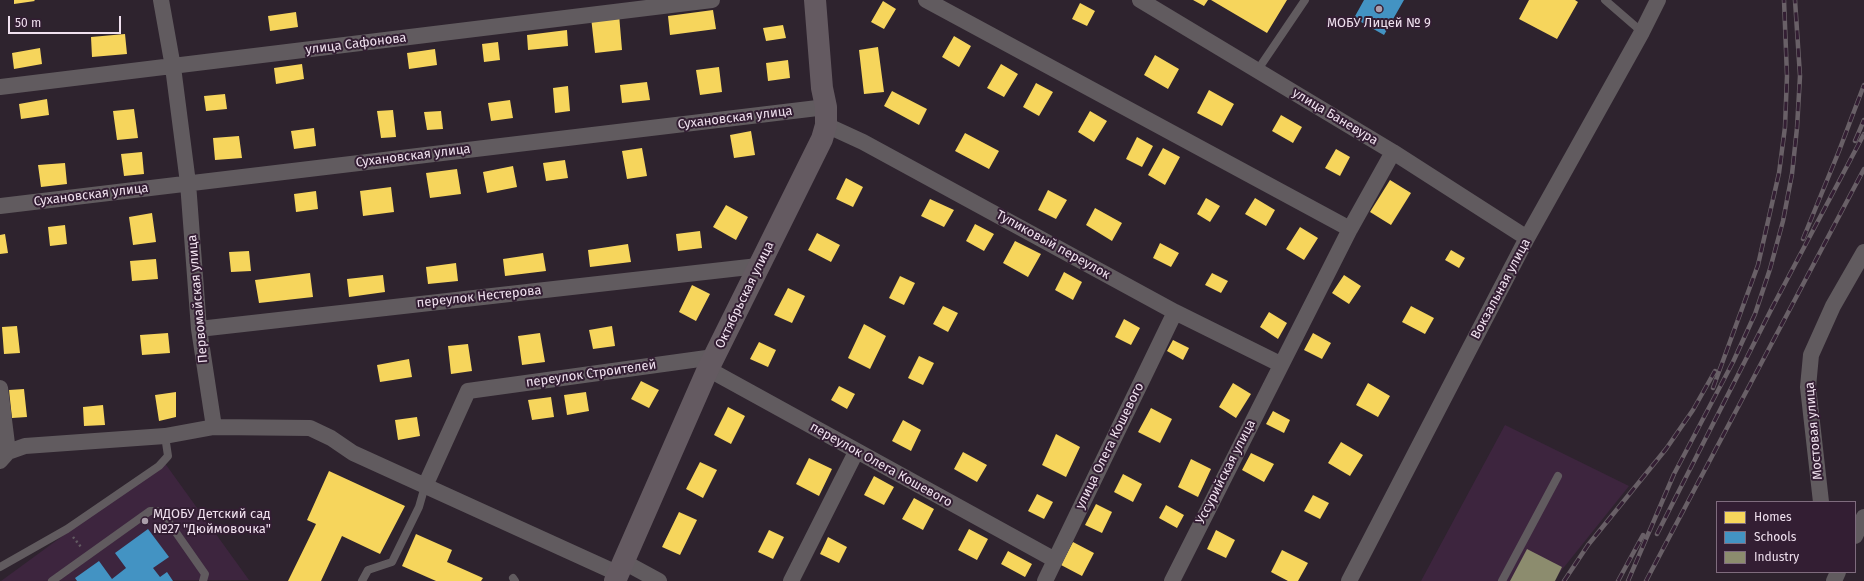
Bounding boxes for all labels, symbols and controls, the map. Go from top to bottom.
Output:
marker: МОБУ Лицей № 9 [1374,4,1384,14]
scale bar [10,8,123,34]
place label: МОБУ Лицей № 9 [1327,15,1431,31]
text: 50 m [15,16,41,30]
street label: улица Сафонова [305,30,407,58]
street label: улица Баневура [1289,85,1381,149]
street label: Сухановская улица [677,103,793,133]
street label: Сухановская улица [355,141,471,171]
street label: Сухановская улица [33,180,149,210]
street label: Тупиковый переулок [993,207,1113,283]
street label: Первомайская улица [185,234,211,364]
street label: Вокзальная улица [1468,236,1534,342]
street label: Октябрьская улица [712,239,778,351]
street label: переулок Нестерова [416,283,542,311]
street label: переулок Строителей [525,357,657,391]
street label: улица Олега Кошевого [1073,380,1147,512]
street label: Мостовая улица [1802,381,1826,481]
street label: Уссурийская улица [1193,417,1259,527]
street label: переулок Олега Кошевого [807,419,955,511]
legend [1716,501,1856,573]
place label: МДОБУ Детский сад №27 "Дюймовочка" [153,506,271,537]
text: Homes [1754,510,1792,524]
marker: МДОБУ Детский сад №27 "Дюймовочка" [140,516,150,526]
text: Schools [1754,530,1796,544]
text: Industry [1754,550,1799,564]

